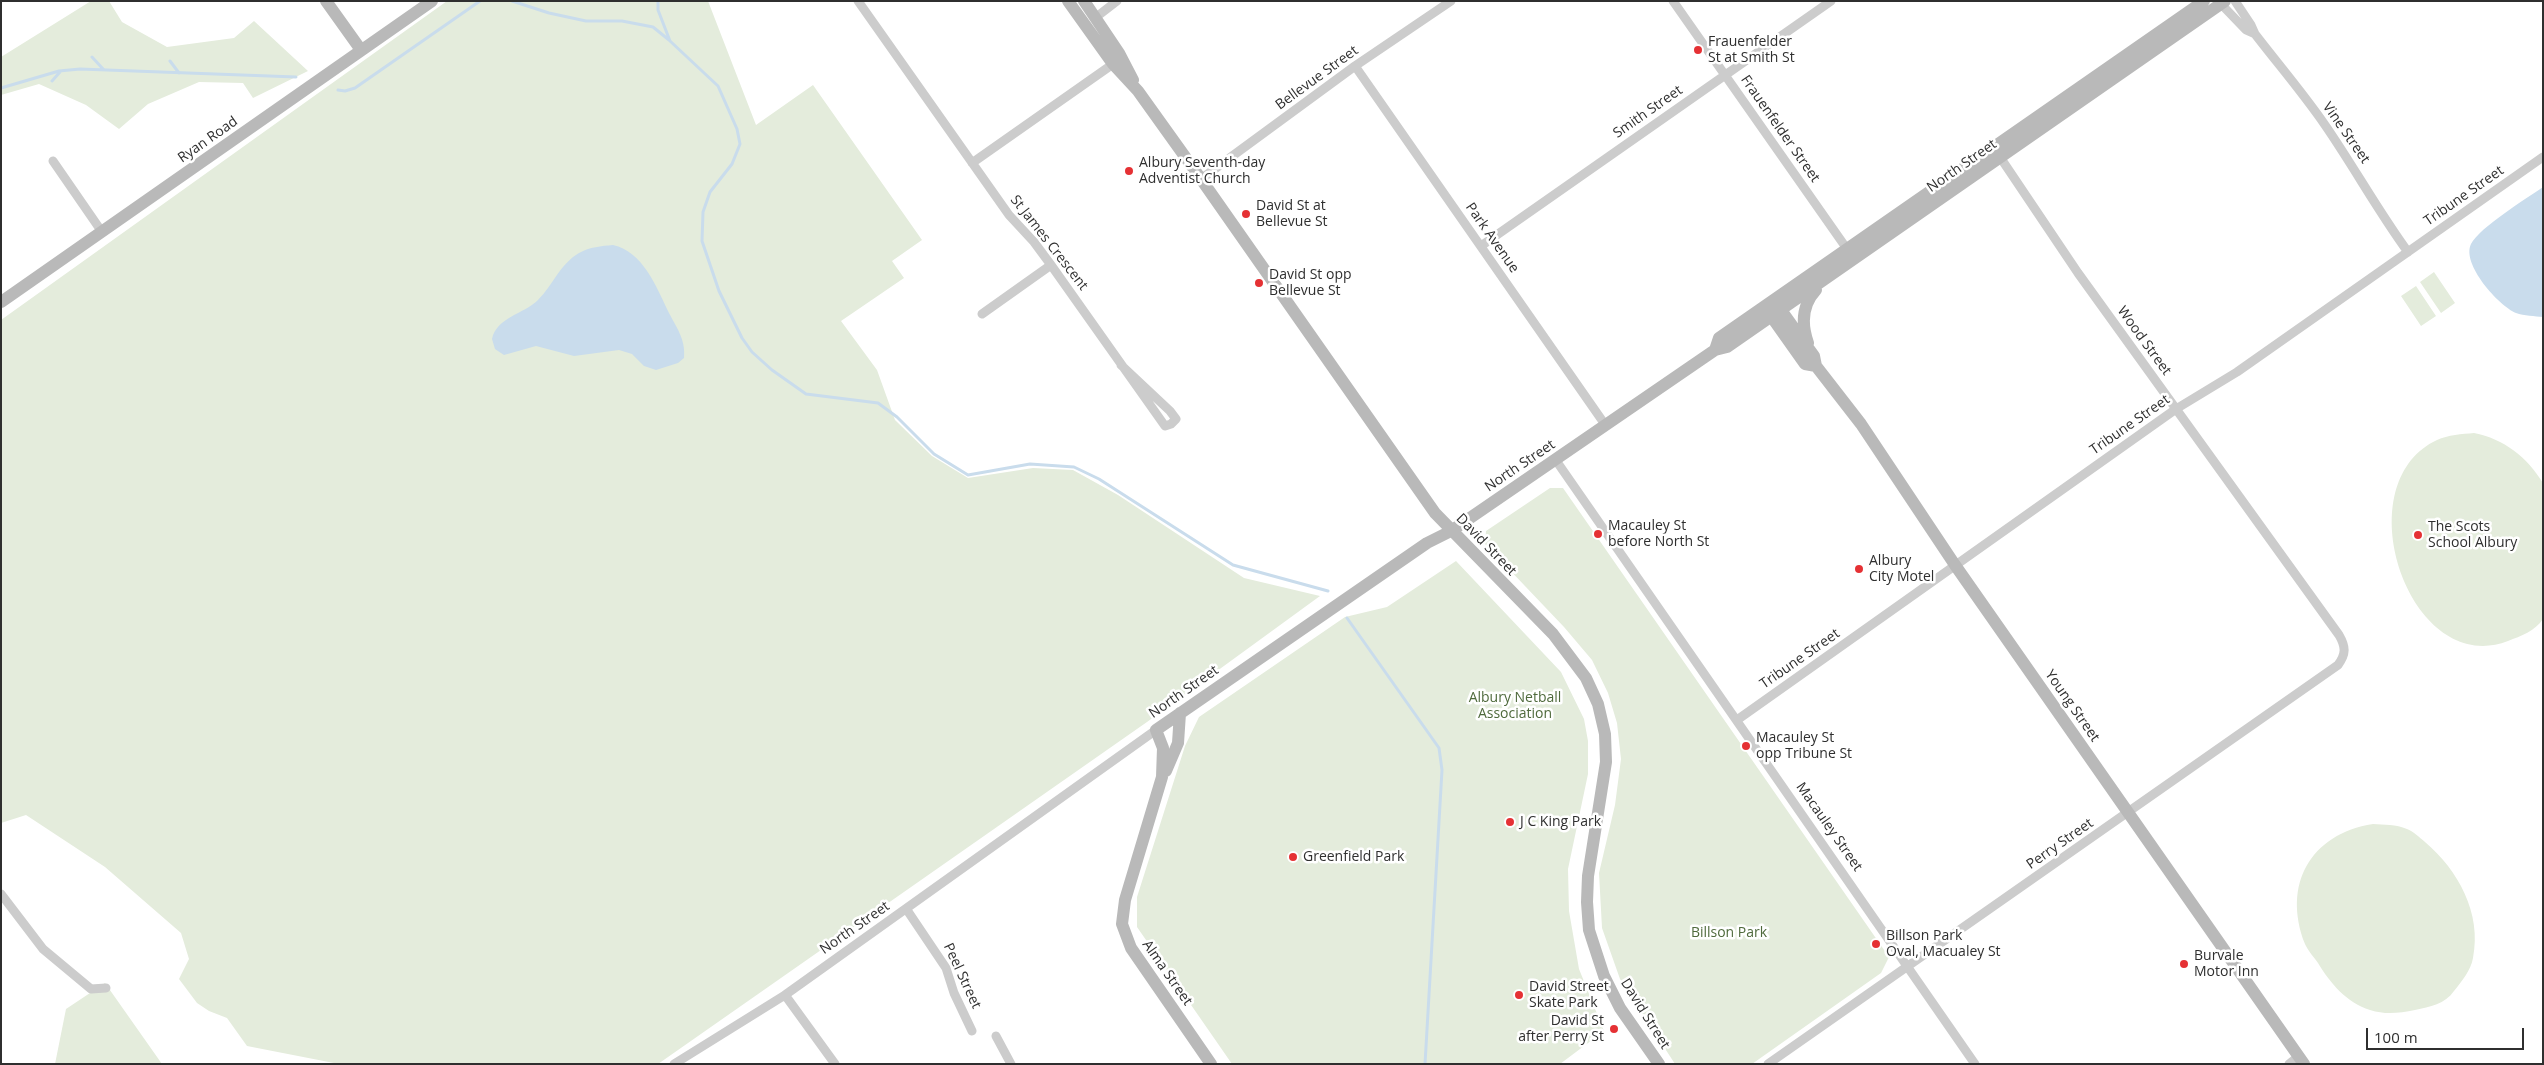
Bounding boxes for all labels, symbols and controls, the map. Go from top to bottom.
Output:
place label: Frauenfelder St at Smith St [1708,34,1795,66]
street label: Bellevue Street [1272,42,1362,114]
marker: Frauenfelder St at Smith St [1692,44,1704,56]
street label: Frauenfelder Street [1737,72,1823,186]
street label: Smith Street [1610,82,1686,142]
street label: Vine Street [2319,99,2373,167]
street label: Ryan Road [175,113,241,167]
street label: North Street [1924,136,2000,196]
place label: Albury Seventh-day Adventist Church [1139,155,1265,188]
street label: Tribune Street [2421,162,2507,230]
marker: Albury Seventh-day Adventist Church [1123,165,1135,177]
street label: St James Crescent [1007,192,1091,294]
place label: David St at Bellevue St [1256,198,1328,230]
street label: Park Avenue [1462,200,1522,276]
marker: David St at Bellevue St [1240,208,1252,220]
place label: David St opp Bellevue St [1269,267,1352,300]
marker: David St opp Bellevue St [1253,277,1265,289]
street label: Wood Street [2113,303,2175,379]
street label: Tribune Street [2087,391,2173,459]
street label: North Street [1482,436,1558,496]
street label: David Street [1452,510,1520,580]
place label: Macauley St before North St [1608,518,1709,550]
place label: The Scots School Albury [2428,519,2517,552]
marker: Macauley St before North St [1592,528,1604,540]
marker: The Scots School Albury [2412,529,2424,541]
place label: Albury City Motel [1869,553,1934,586]
marker: Albury City Motel [1853,563,1865,575]
street label: Tribune Street [1757,625,1843,693]
street label: North Street [1146,662,1222,722]
street label: Young Street [2041,667,2103,745]
park label: Albury Netball Association [1469,690,1561,722]
place label: Macauley St opp Tribune St [1756,730,1852,762]
marker: Macauley St opp Tribune St [1740,740,1752,752]
street label: Macauley Street [1792,779,1866,875]
place label: J C King Park [1520,814,1601,830]
street label: Perry Street [2023,815,2097,873]
marker: J C King Park [1504,816,1516,828]
place label: Greenfield Park [1303,849,1404,865]
marker: Greenfield Park [1287,851,1299,863]
street label: North Street [817,898,893,958]
park label: Billson Park [1691,925,1767,941]
place label: Billson Park Oval, Macualey St [1886,928,2001,960]
street label: Alma Street [1138,937,1196,1009]
marker: Billson Park Oval, Macualey St [1870,938,1882,950]
street label: Peel Street [940,941,984,1011]
place label: Burvale Motor Inn [2194,948,2259,980]
marker: Burvale Motor Inn [2178,958,2190,970]
street label: David Street [1617,976,1673,1052]
place label: David Street Skate Park [1529,979,1609,1012]
marker: David Street Skate Park [1513,989,1525,1001]
place label: David St after Perry St [1518,1013,1604,1046]
scale bar [2369,1018,2526,1050]
marker: David St after Perry St [1608,1023,1620,1035]
text: 100 m [2374,1027,2418,1047]

